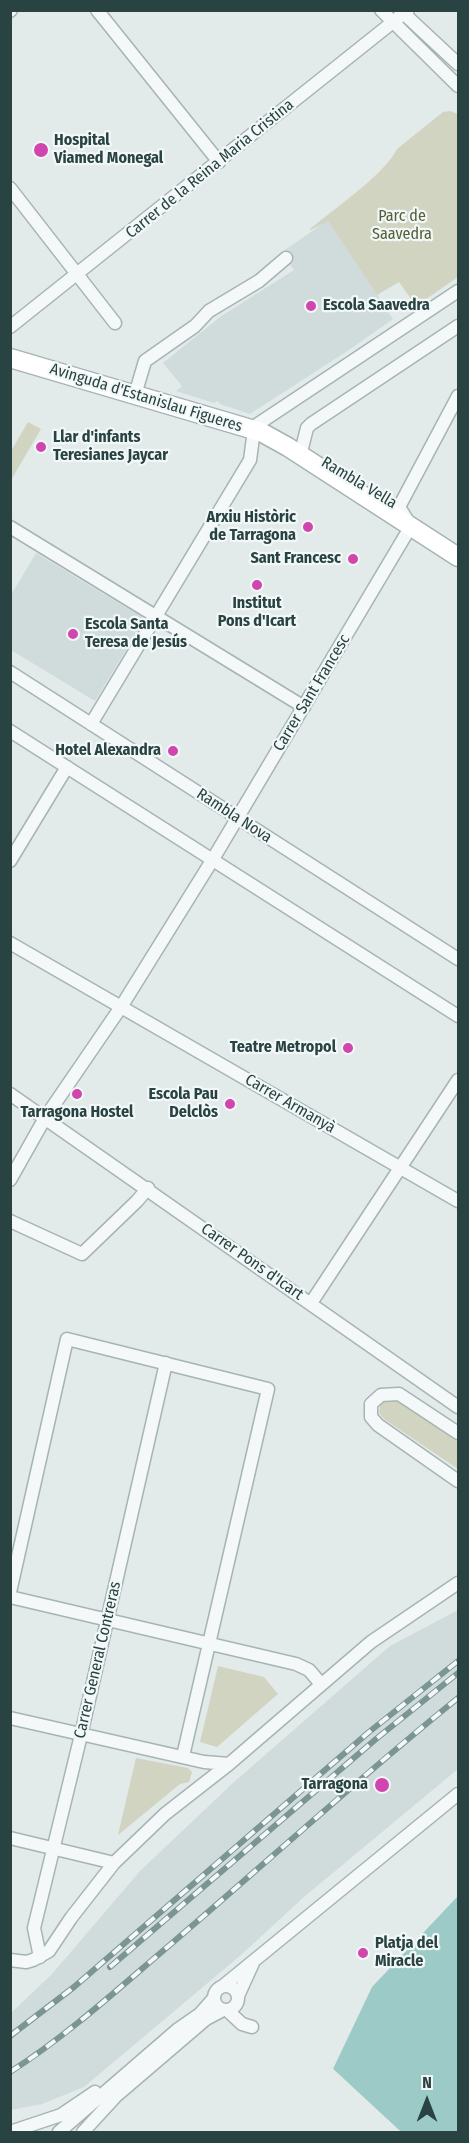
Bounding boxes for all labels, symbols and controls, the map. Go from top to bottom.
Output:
street label: Carrer de la Reina Maria Cristina [122,95,298,243]
place label: Hospital Viamed Monegal [54,131,163,169]
marker: Hospital Viamed Monegal [32,141,50,159]
park label: Parc de Saavedra [372,207,432,245]
place label: Escola Saavedra [323,296,430,316]
marker: Escola Saavedra [304,299,318,313]
street label: Avinguda d'Estanislau Figueres [47,360,245,436]
place label: Llar d'infants Teresianes Jaycar [53,428,168,466]
marker: Llar d'infants Teresianes Jaycar [34,440,48,454]
street label: Rambla Vella [318,453,400,513]
place label: Arxiu Històric de Tarragona [207,508,296,546]
marker: Arxiu Històric de Tarragona [301,520,315,534]
place label: Sant Francesc [250,549,341,569]
marker: Sant Francesc [346,552,360,566]
marker: Institut Pons d'Icart [250,578,264,592]
place label: Institut Pons d'Icart [218,594,296,632]
place label: Escola Santa Teresa de Jesús [85,615,187,653]
marker: Escola Santa Teresa de Jesús [66,627,80,641]
street label: Carrer Sant Francesc [270,631,354,755]
place label: Hotel Alexandra [55,741,161,761]
marker: Hotel Alexandra [166,744,180,758]
street label: Rambla Nova [193,785,275,847]
place label: Teatre Metropol [230,1038,336,1058]
marker: Teatre Metropol [341,1041,355,1055]
street label: Carrer Armanyà [241,1070,339,1138]
place label: Escola Pau Delclòs [149,1085,218,1123]
marker: Tarragona Hostel [70,1087,84,1101]
marker: Escola Pau Delclòs [223,1097,237,1111]
place label: Tarragona Hostel [21,1103,133,1123]
street label: Carrer Pons d'Icart [197,1220,307,1304]
street label: Carrer General Contreras [71,1580,125,1740]
place label: Tarragona [301,1775,368,1795]
marker: Tarragona [373,1776,391,1794]
place label: Platja del Miracle [375,1934,438,1972]
marker: Platja del Miracle [356,1946,370,1960]
north arrow [397,2071,457,2131]
text: N [422,2073,432,2092]

